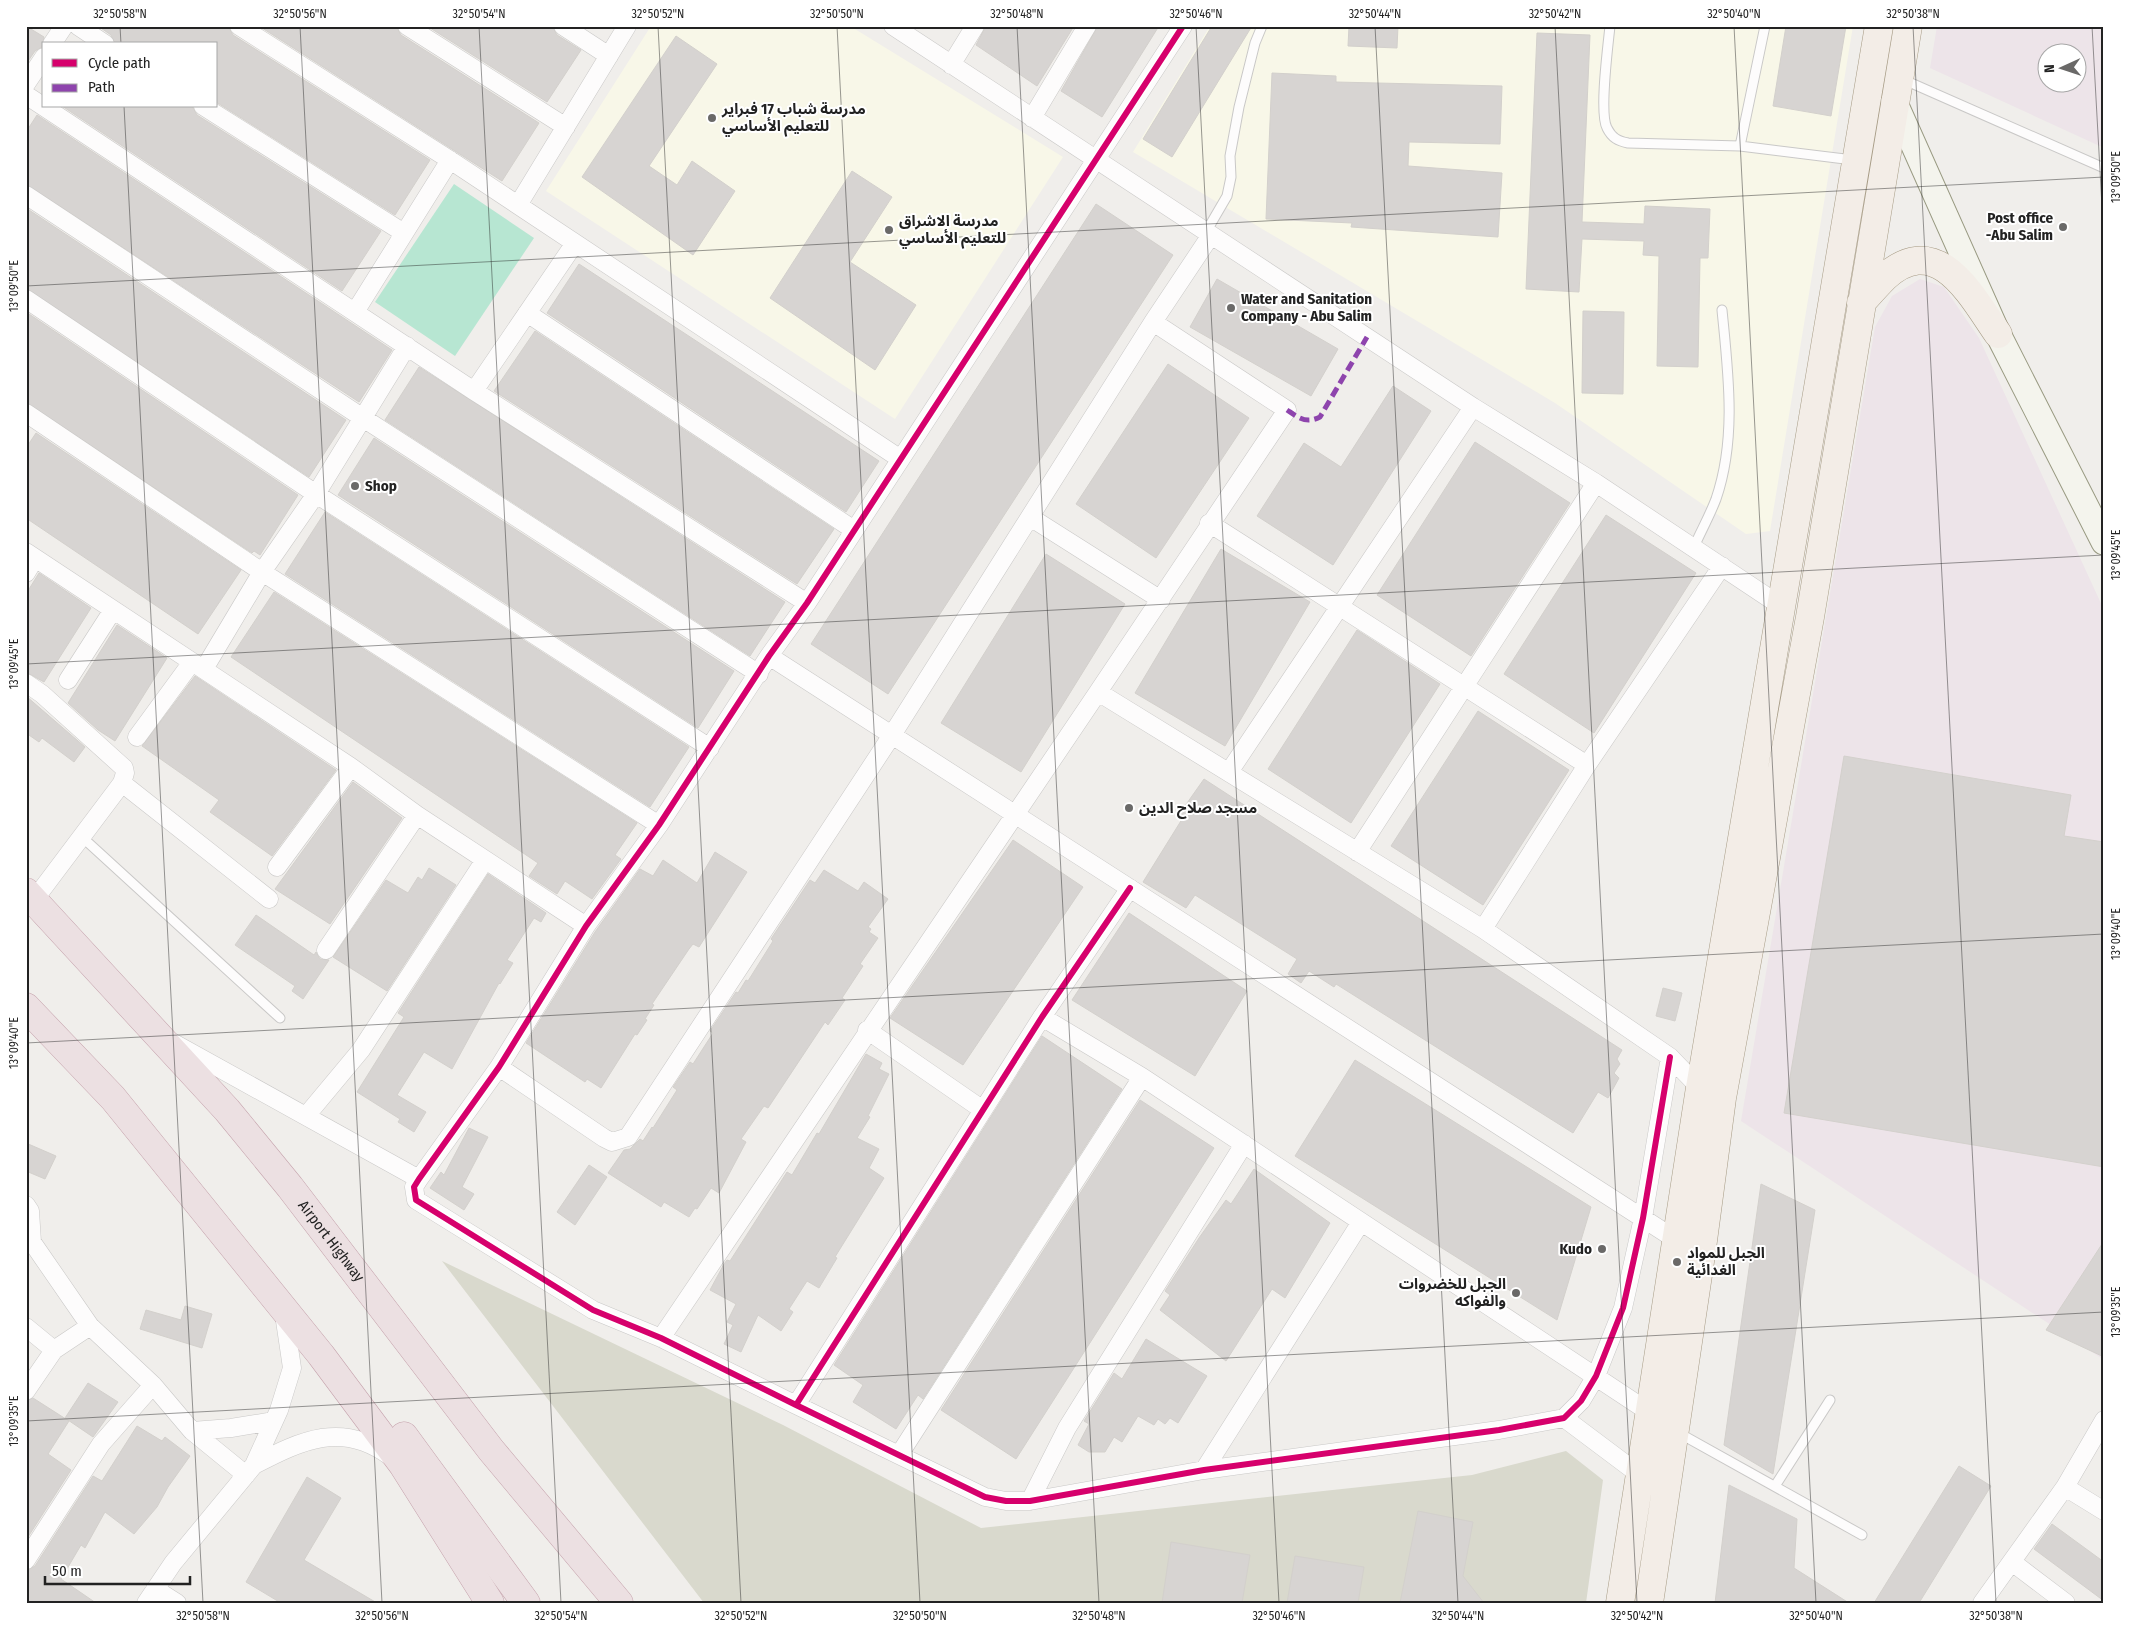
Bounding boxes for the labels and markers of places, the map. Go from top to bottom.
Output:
place label: مدرسة شباب 17 فبراير للتعليم الأساسي [721,100,866,137]
marker: مدرسة شباب 17 فبراير للتعليم الأساسي [706,112,718,124]
place label: Post office -Abu Salim [1986,209,2053,244]
place label: مدرسة الاشراق للتعليم الأساسي [899,212,1006,249]
marker: Post office -Abu Salim [2057,221,2069,233]
marker: مدرسة الاشراق للتعليم الأساسي [883,224,895,236]
place label: Water and Sanitation Company - Abu Salim [1241,290,1372,325]
marker: Water and Sanitation Company - Abu Salim [1225,302,1237,314]
place label: Shop [365,477,397,495]
marker: Shop [349,480,361,492]
place label: مسجد صلاح الدين [1139,799,1257,819]
marker: مسجد صلاح الدين [1123,802,1135,814]
place label: Kudo [1560,1240,1592,1258]
marker: Kudo [1596,1243,1608,1255]
place label: الجبل للمواد الغدائية [1687,1244,1765,1279]
marker: الجبل للمواد الغدائية [1671,1256,1683,1268]
place label: الجبل للخضروات والفواكه [1399,1275,1506,1310]
marker: الجبل للخضروات والفواكه [1510,1287,1522,1299]

